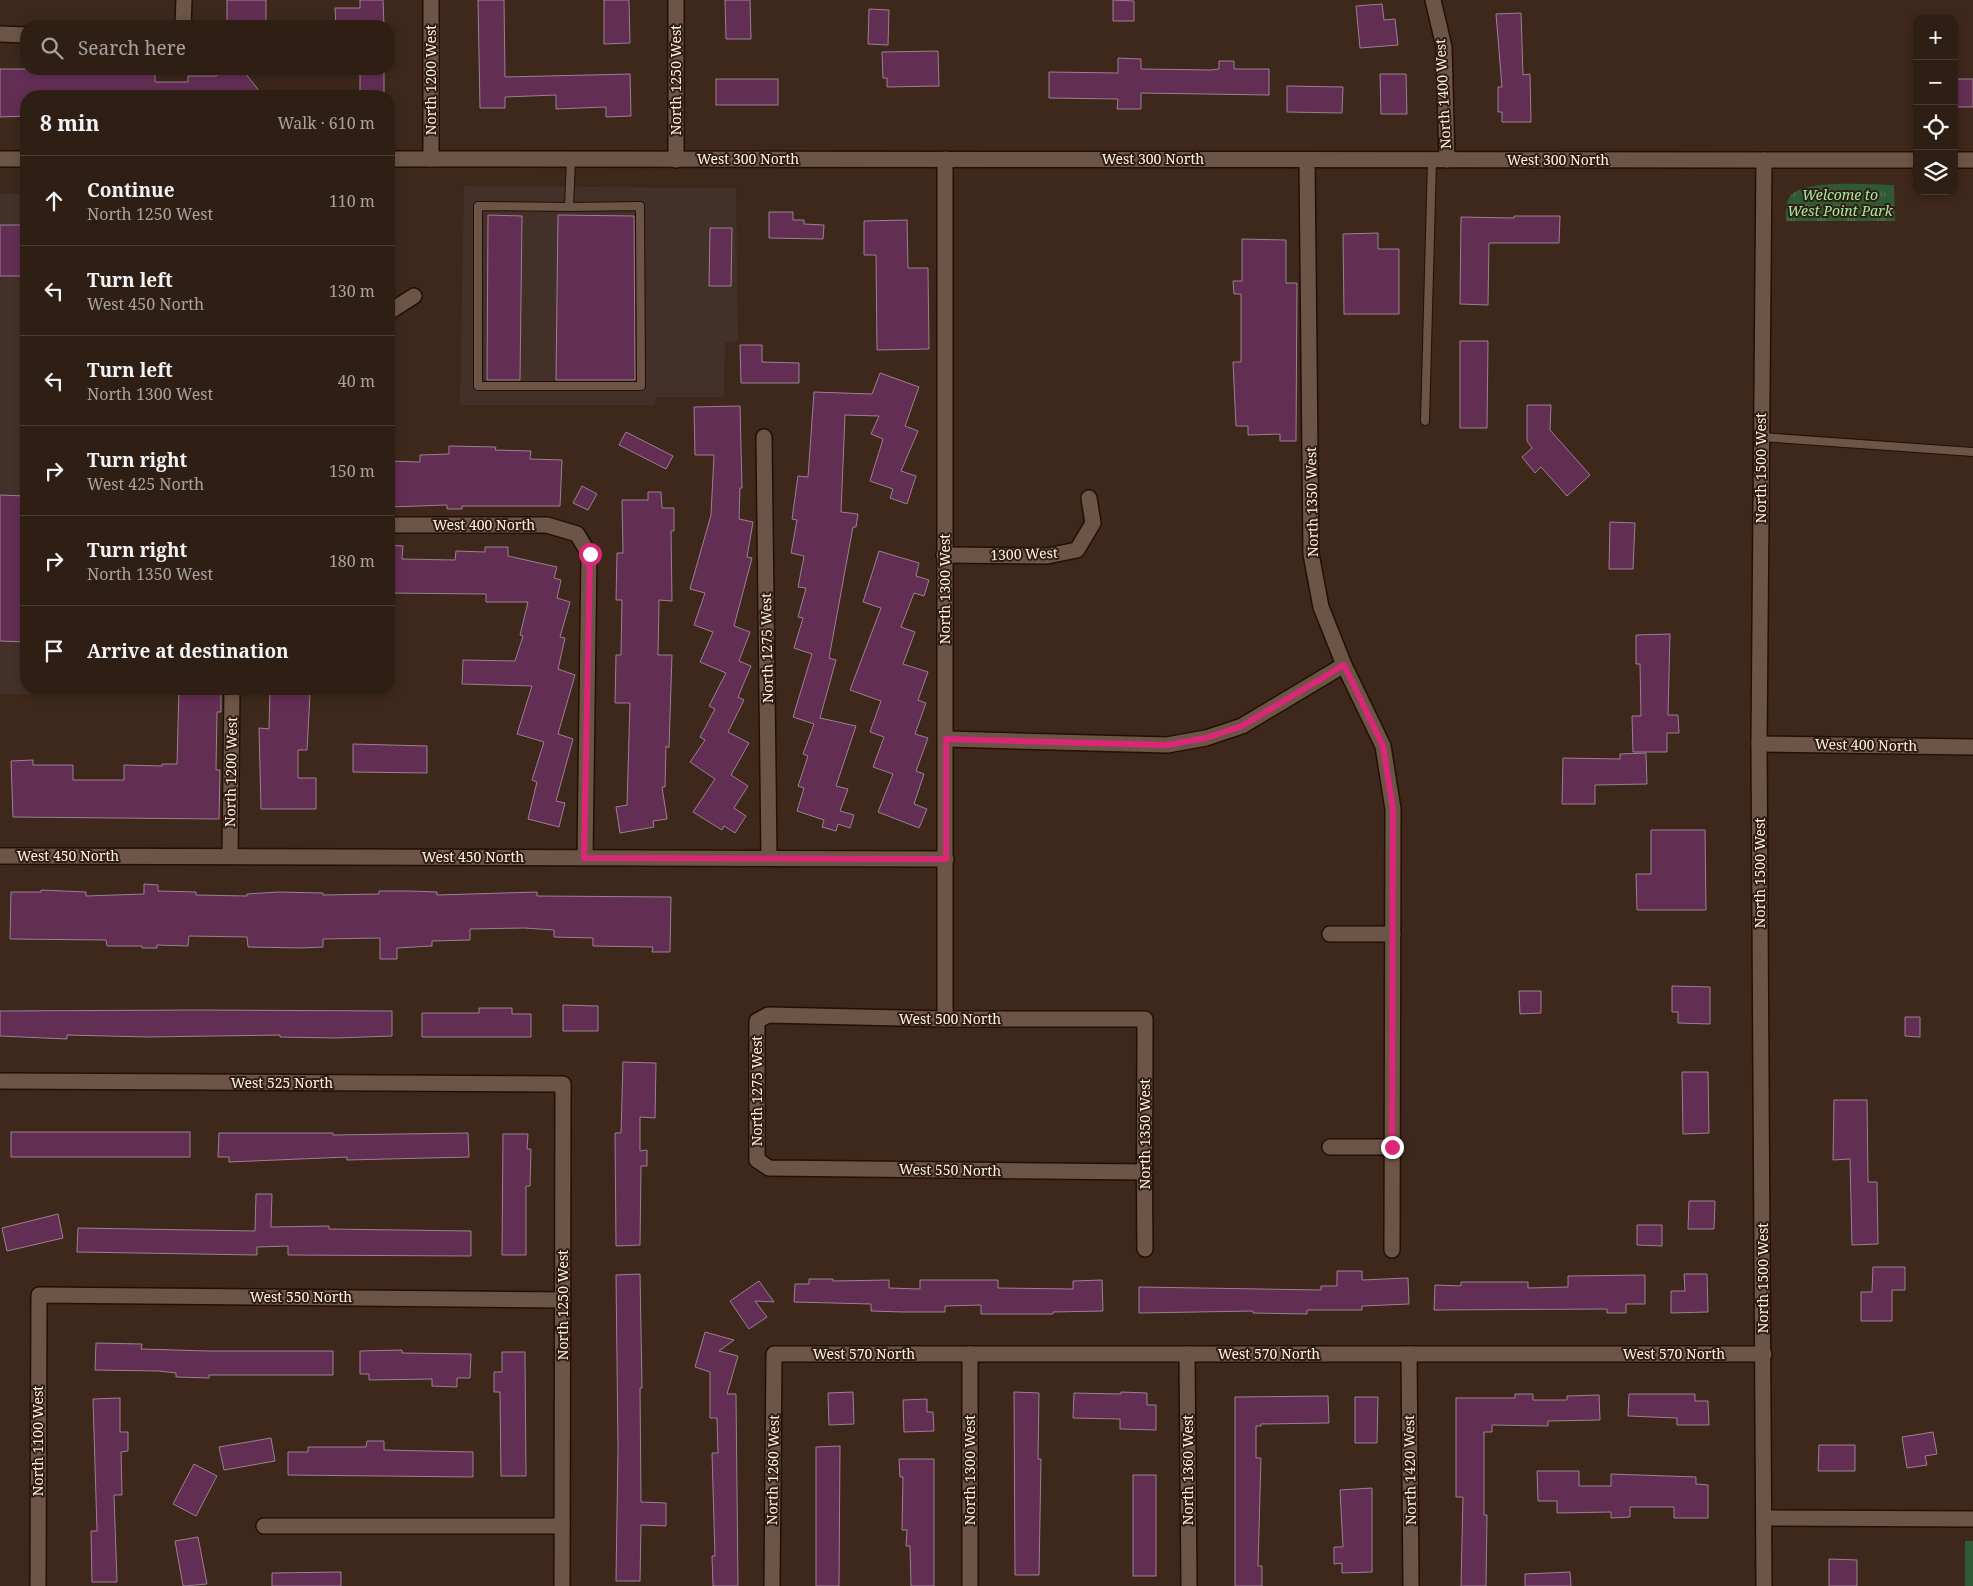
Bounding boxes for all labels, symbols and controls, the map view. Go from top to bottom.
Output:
map controls [1913,15,1958,195]
button: + [1913,15,1958,60]
search box [20,20,395,75]
street label: North 1200 West [421,25,440,135]
street label: North 1250 West [666,25,685,135]
icon: search [38,34,66,62]
text: Search here [78,35,186,61]
street label: North 1400 West [1430,38,1455,150]
button: − [1913,60,1958,105]
button: locate [1913,105,1958,150]
text: 8 min [40,109,99,137]
text: Walk · 610 m [278,112,375,134]
street label: West 300 North [697,149,799,168]
street label: West 300 North [1102,149,1204,168]
street label: West 300 North [1507,150,1609,169]
button: layers [1913,150,1958,195]
text: Continue [87,177,175,203]
park label: Welcome to West Point Park [1787,185,1894,220]
icon: ahead [40,187,68,215]
text: 110 m [329,190,375,212]
text: North 1250 West [87,203,213,225]
text: Turn left [87,267,173,293]
icon: left [40,277,68,305]
text: 130 m [329,280,375,302]
text: West 450 North [87,293,204,315]
text: Turn left [87,357,173,383]
icon: left [40,367,68,395]
text: 40 m [338,370,375,392]
text: North 1300 West [87,383,213,405]
street label: North 1500 West [1751,413,1770,523]
text: Turn right [87,447,187,473]
street label: North 1350 West [1301,447,1322,557]
icon: right [40,457,68,485]
text: 150 m [329,460,375,482]
text: West 425 North [87,473,204,495]
street label: West 400 North [433,515,535,534]
street label: North 1300 West [935,534,954,644]
text: Turn right [87,537,187,563]
route start [579,543,602,566]
street label: 1300 West [990,543,1058,564]
icon: right [40,547,68,575]
text: 180 m [329,550,375,572]
text: North 1350 West [87,563,213,585]
street label: North 1275 West [756,593,777,703]
icon: arrive [40,637,68,665]
text: Arrive at destination [87,638,289,664]
street label: North 1200 West [220,717,241,827]
street label: West 400 North [1815,734,1918,755]
street label: North 1500 West [1750,818,1769,928]
street label: West 450 North [17,846,119,865]
street label: West 450 North [422,847,524,866]
street label: West 500 North [899,1009,1001,1028]
street label: North 1275 West [747,1036,766,1146]
street label: West 525 North [231,1073,333,1092]
street label: North 1350 West [1135,1079,1154,1189]
route end [1381,1136,1404,1159]
street label: West 550 North [899,1159,1002,1180]
street label: North 1500 West [1753,1223,1772,1333]
street label: North 1250 West [553,1250,572,1360]
street label: West 550 North [250,1287,352,1306]
street label: West 570 North [813,1344,915,1363]
street label: West 570 North [1218,1344,1320,1363]
street label: West 570 North [1623,1344,1725,1363]
street label: North 1100 West [28,1386,47,1496]
street label: North 1260 West [762,1415,783,1525]
street label: North 1300 West [960,1415,979,1525]
street label: North 1360 West [1178,1415,1197,1525]
street label: North 1420 West [1399,1415,1420,1525]

